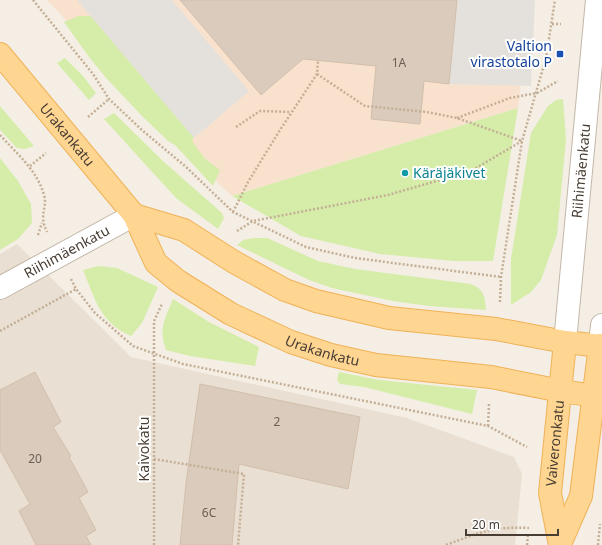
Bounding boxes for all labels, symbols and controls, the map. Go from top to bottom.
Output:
place label: Valtion virastotalo P [471,36,552,71]
marker: Valtion virastotalo P [555,49,565,59]
house number: 1A [392,54,407,71]
street label: Urakankatu [36,99,99,170]
street label: Riihimäenkatu [567,123,594,219]
place label: Käräjäkivet [413,163,486,182]
marker: Käräjäkivet [400,168,410,178]
street label: Riihimäenkatu [20,220,113,282]
street label: Urakankatu [282,331,361,370]
street label: Vaiveronkatu [541,399,568,487]
house number: 2 [274,413,281,430]
street label: Kaivokatu [134,417,153,481]
house number: 20 [28,450,42,467]
house number: 6C [202,504,217,521]
scale bar [466,511,558,537]
text: 20 m [472,516,500,533]

